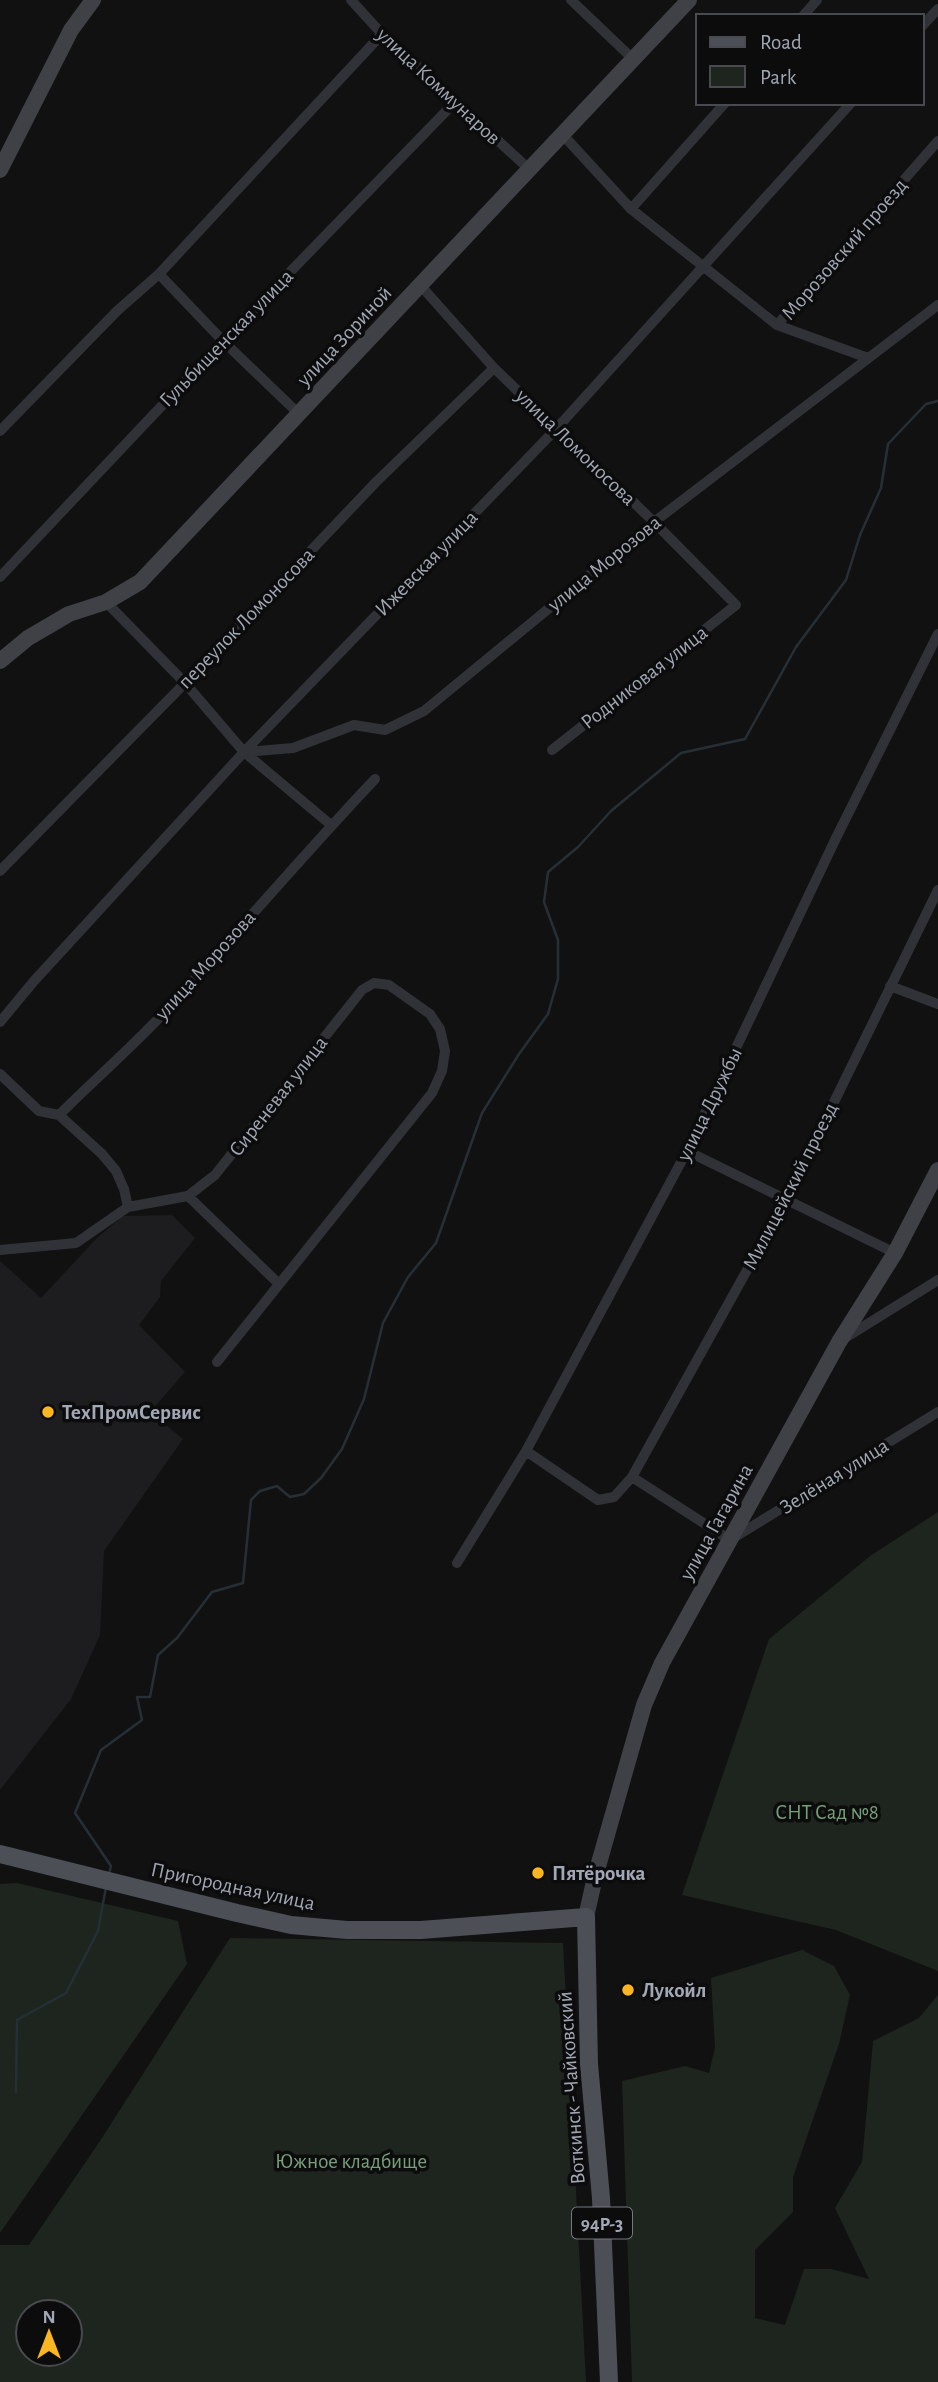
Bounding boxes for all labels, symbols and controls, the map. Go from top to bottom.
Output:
legend [696,14,924,105]
street label: улица Коммунаров [372,23,505,149]
text: Road [760,32,802,53]
text: Park [760,67,797,88]
street label: Морозовский проезд [778,175,911,324]
street label: Гульбищенская улица [156,265,297,411]
street label: улица Зориной [292,282,396,391]
street label: улица Ломоносова [511,384,640,510]
street label: Ижевская улица [371,506,482,620]
street label: улица Морозова [543,511,665,616]
street label: переулок Ломоносова [174,544,319,693]
street label: Родниковая улица [577,621,712,733]
street label: улица Морозова [150,906,260,1025]
street label: Сиреневая улица [225,1032,332,1160]
street label: улица Дружбы [673,1044,746,1165]
street label: Милицейский проезд [739,1099,842,1273]
place label: ТехПромСервис [62,1402,201,1423]
marker: ТехПромСервис [40,1404,56,1420]
street label: Зелёная улица [776,1435,893,1518]
street label: улица Гагарина [675,1460,757,1585]
park label: СНТ Сад №8 [775,1802,879,1823]
street label: Пригородная улица [149,1859,317,1914]
place label: Пятёрочка [552,1863,646,1884]
marker: Пятёрочка [530,1865,546,1881]
place label: Лукойл [642,1980,706,2001]
marker: Лукойл [620,1982,636,1998]
street label: Воткинск - Чайковский [554,1991,589,2185]
park label: Южное кладбище [275,2151,427,2172]
road number: 94Р-3 [572,2208,632,2238]
north arrow [14,2298,84,2368]
text: N [42,2308,56,2327]

